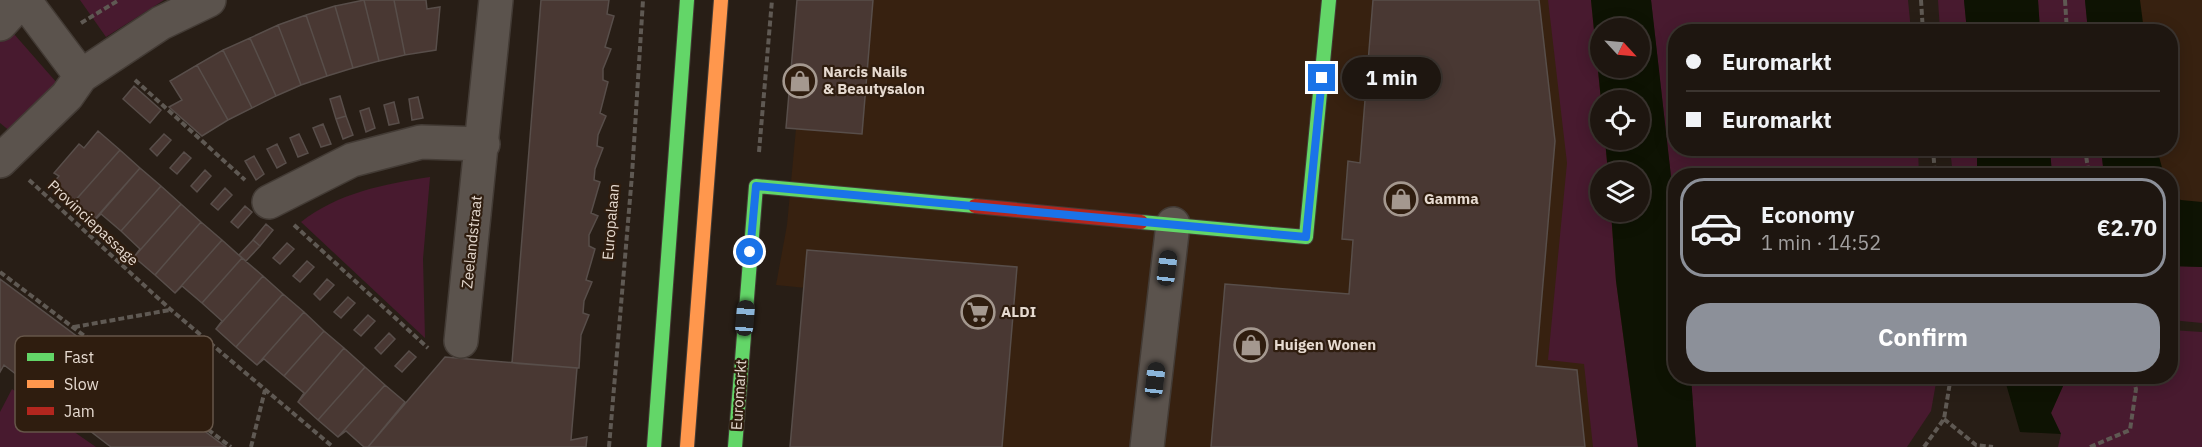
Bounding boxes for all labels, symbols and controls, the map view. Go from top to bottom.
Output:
north arrow [1590,18,1650,78]
map controls [1590,18,1650,222]
text: Euromarkt [1722,47,1832,76]
callout: 1 min [1343,57,1442,99]
place label: Narcis Nails & Beautysalon [823,62,925,98]
shop icon: Narcis Nails & Beautysalon [782,63,818,99]
route end [1308,64,1335,91]
text: 1 min [1365,64,1418,91]
button: locate [1590,90,1650,150]
text: Euromarkt [1722,105,1832,134]
button: layers [1590,162,1650,222]
street label: Provinciepassage [44,176,143,270]
shop icon: Gamma [1383,181,1419,217]
street label: Europalaan [598,183,623,261]
place label: Gamma [1424,189,1479,208]
street label: Zeelandstraat [457,194,486,289]
text: Economy [1761,200,1855,229]
icon: car [1689,201,1743,255]
text: €2.70 [2097,213,2157,242]
text: 1 min · 14:52 [1761,229,1881,256]
route start [736,238,763,265]
car [1156,249,1178,287]
supermarket icon: ALDI [960,294,996,330]
car [734,299,756,337]
place label: ALDI [1001,302,1036,321]
button: Confirm [1686,303,2160,372]
shop icon: Huigen Wonen [1233,327,1269,363]
place label: Huigen Wonen [1274,335,1376,354]
legend [15,336,213,432]
text: Fast [64,347,94,367]
street label: Euromarkt [727,359,750,431]
car [1144,361,1166,399]
text: Slow [64,374,99,394]
text: Jam [64,401,95,421]

